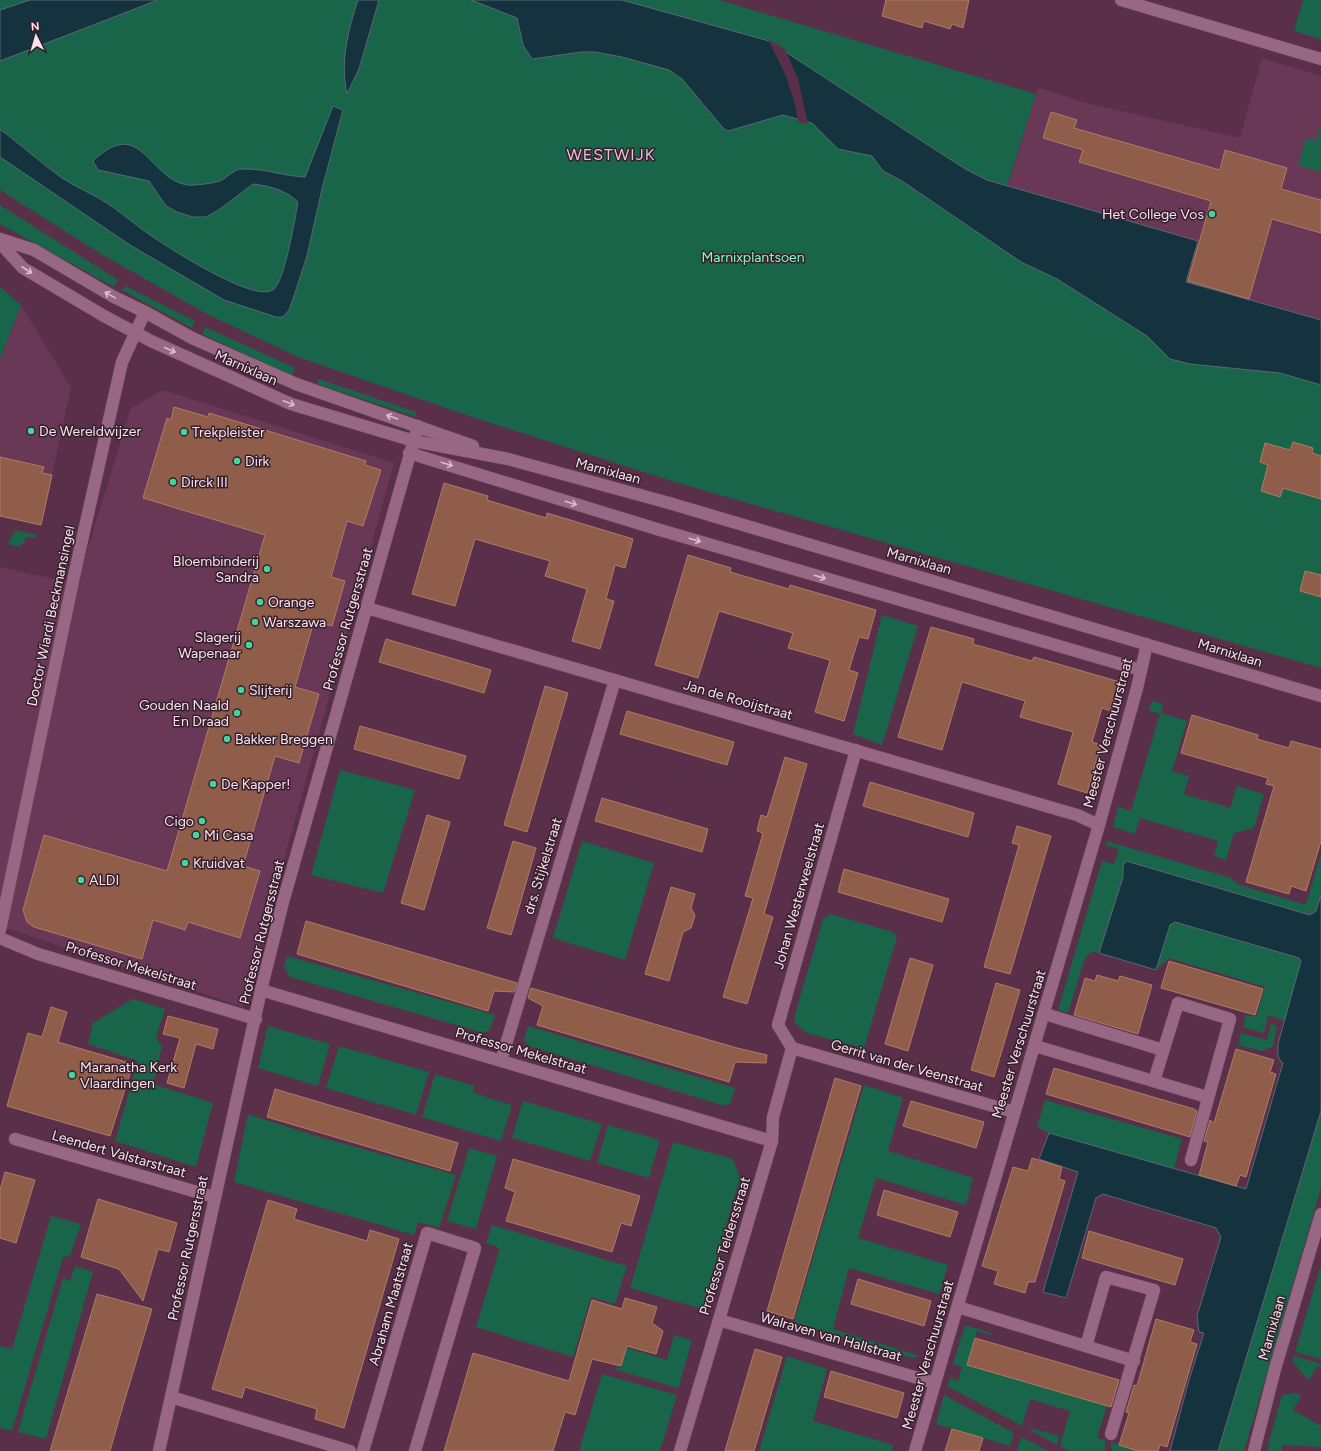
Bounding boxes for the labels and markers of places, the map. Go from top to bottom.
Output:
place label: Het College Vos [1102,206,1204,223]
marker: Het College Vos [1207,209,1217,219]
place label: De Wereldwijzer [39,423,141,440]
place label: Trekpleister [192,424,265,441]
marker: De Wereldwijzer [26,426,36,436]
marker: Trekpleister [179,427,189,437]
place label: Dirk [245,453,270,470]
marker: Dirk [232,456,242,466]
place label: Dirck III [181,474,228,491]
marker: Dirck III [168,477,178,487]
place label: Bloembinderij Sandra [173,553,259,586]
marker: Bloembinderij Sandra [262,564,272,574]
place label: Orange [268,594,315,611]
marker: Orange [255,597,265,607]
place label: Warszawa [263,614,326,631]
marker: Warszawa [250,617,260,627]
place label: Slagerij Wapenaar [178,629,241,662]
marker: Slagerij Wapenaar [244,640,254,650]
place label: Slijterij [249,682,292,699]
marker: Slijterij [236,685,246,695]
place label: Gouden Naald En Draad [139,697,229,730]
marker: Gouden Naald En Draad [232,708,242,718]
place label: Bakker Breggen [235,731,333,748]
marker: Bakker Breggen [222,734,232,744]
place label: De Kapper! [221,776,290,793]
marker: De Kapper! [208,779,218,789]
place label: Cigo [164,813,194,830]
marker: Cigo [197,816,207,826]
place label: Mi Casa [204,827,253,844]
marker: Mi Casa [191,830,201,840]
place label: Kruidvat [193,855,245,872]
marker: Kruidvat [180,858,190,868]
place label: ALDI [89,872,119,889]
marker: ALDI [76,875,86,885]
place label: Maranatha Kerk Vlaardingen [80,1059,177,1092]
marker: Maranatha Kerk Vlaardingen [67,1070,77,1080]

